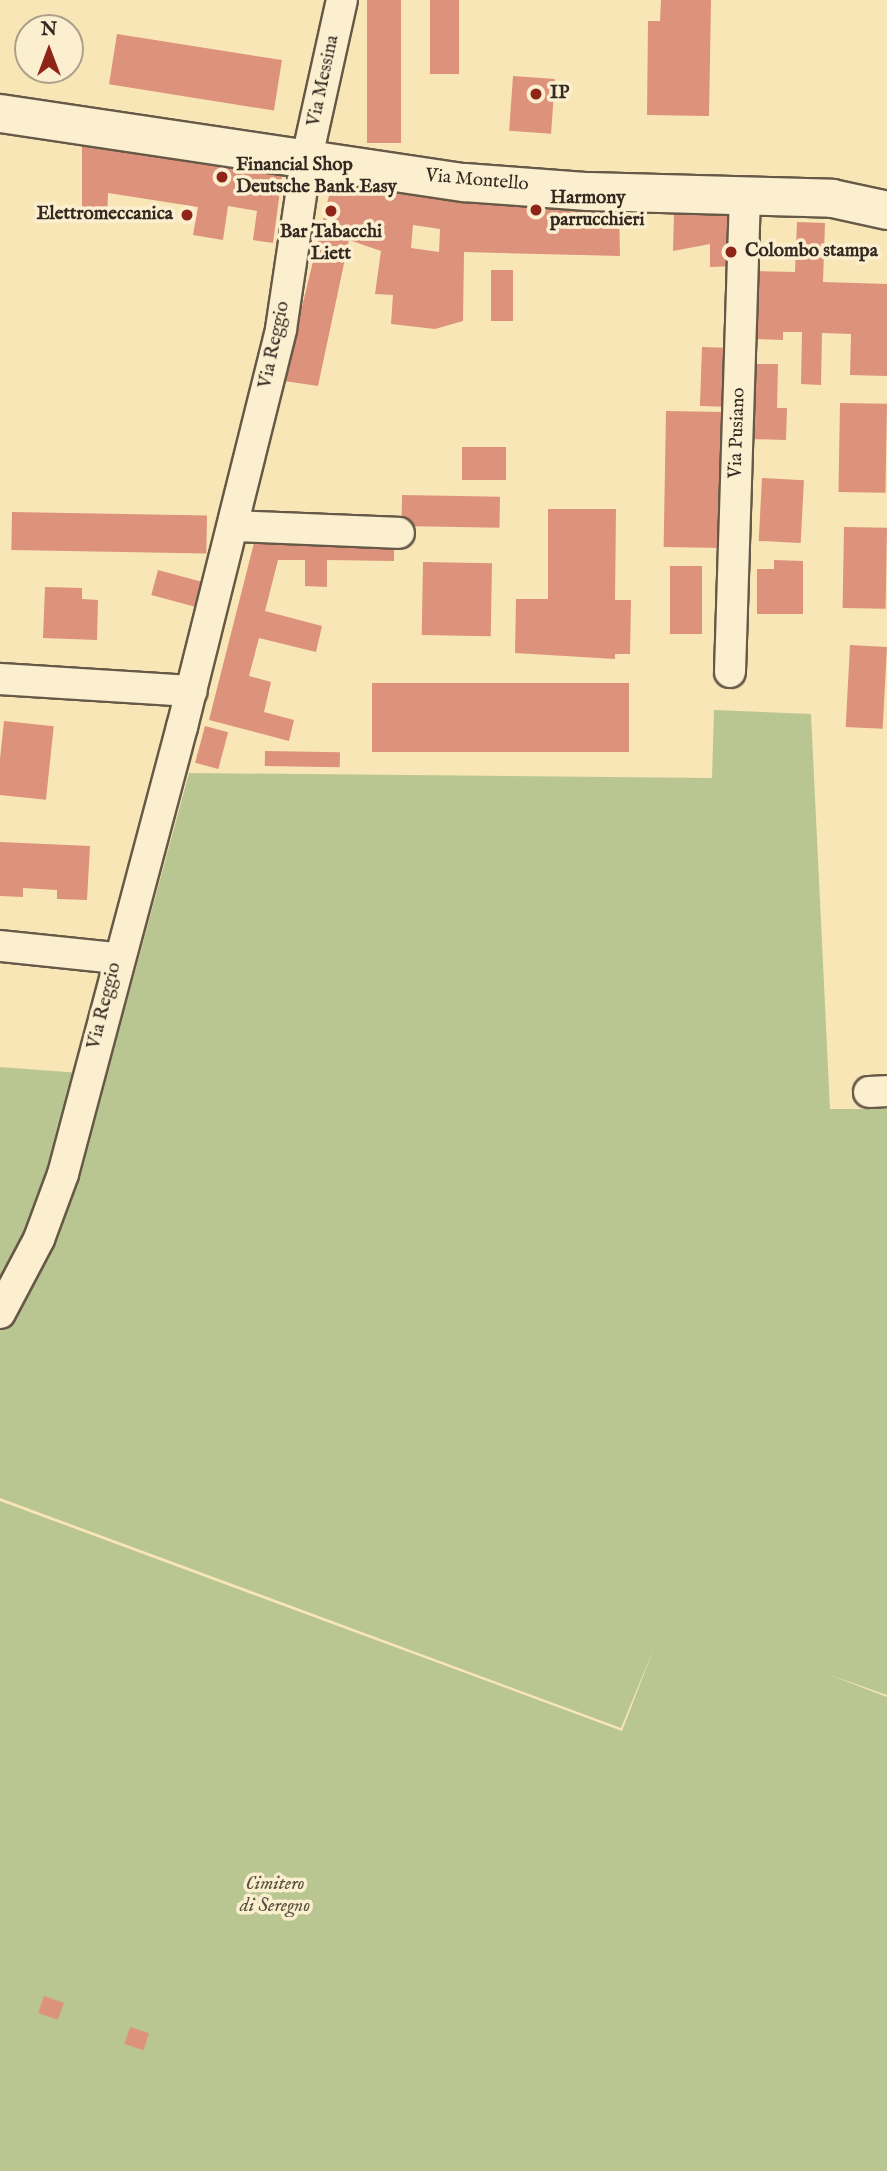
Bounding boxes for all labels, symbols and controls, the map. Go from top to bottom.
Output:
north arrow [14,14,84,84]
text: N [41,18,57,42]
street label: Via Messina [303,33,345,129]
place label: IP [550,83,569,105]
marker: IP [528,86,544,102]
place label: Financial Shop Deutsche Bank Easy [236,155,397,199]
street label: Via Montello [424,165,530,197]
marker: Financial Shop Deutsche Bank Easy [214,169,230,185]
place label: Harmony parrucchieri [550,188,645,232]
marker: Harmony parrucchieri [528,202,544,218]
marker: Bar Tabacchi Liett [323,203,339,219]
place label: Elettromeccanica [36,204,173,226]
marker: Elettromeccanica [179,207,195,223]
place label: Bar Tabacchi Liett [280,222,382,266]
place label: Colombo stampa [745,241,878,263]
marker: Colombo stampa [723,244,739,260]
street label: Via Reggio [255,299,295,391]
street label: Via Pusiano [725,387,751,479]
street label: Via Reggio [83,960,127,1052]
park label: Cimitero di Seregno [240,1874,310,1918]

